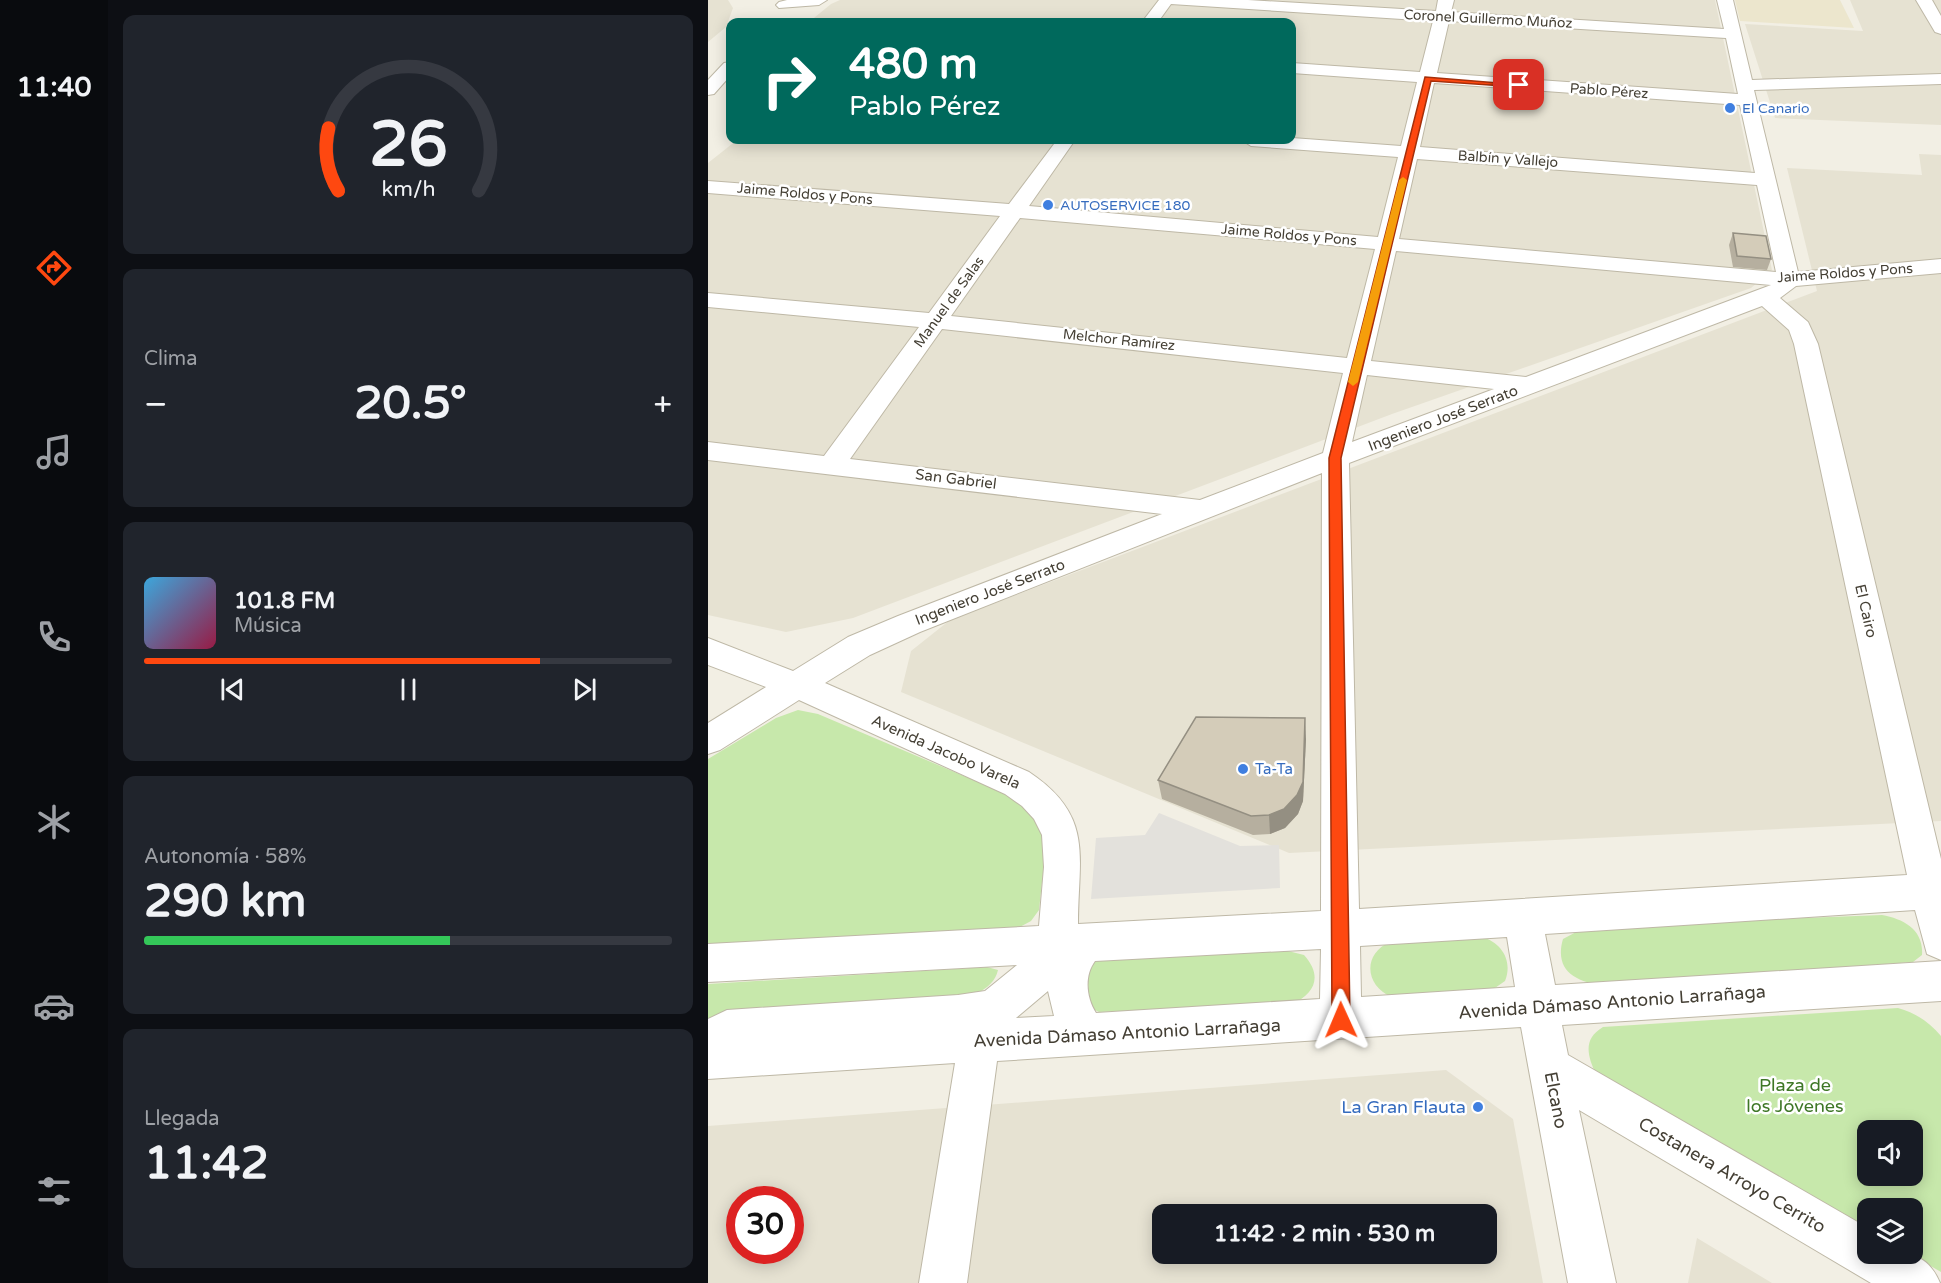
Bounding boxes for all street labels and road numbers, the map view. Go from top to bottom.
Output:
street label: Coronel Guillermo Muñoz [1403,6,1573,32]
street label: Pablo Pérez [1569,80,1649,102]
street label: Balbín y Vallejo [1457,147,1559,171]
street label: Jaime Roldos y Pons [736,180,874,208]
street label: Jaime Roldos y Pons [1220,221,1358,249]
street label: Manuel de Salas [910,253,988,351]
street label: Jaime Roldos y Pons [1777,260,1914,286]
street label: Melchor Ramírez [1062,326,1176,354]
street label: Ingeniero José Serrato [1366,381,1520,455]
street label: San Gabriel [914,465,998,493]
street label: Ingeniero José Serrato [913,555,1067,629]
street label: El Cairo [1851,582,1881,640]
street label: Avenida Jacobo Varela [869,711,1023,793]
street label: Avenida Dámaso Antonio Larrañaga [1458,980,1766,1024]
street label: Avenida Dámaso Antonio Larrañaga [973,1014,1281,1052]
street label: Elcano [1540,1070,1572,1130]
street label: Costanera Arroyo Cerrito [1634,1112,1830,1238]

